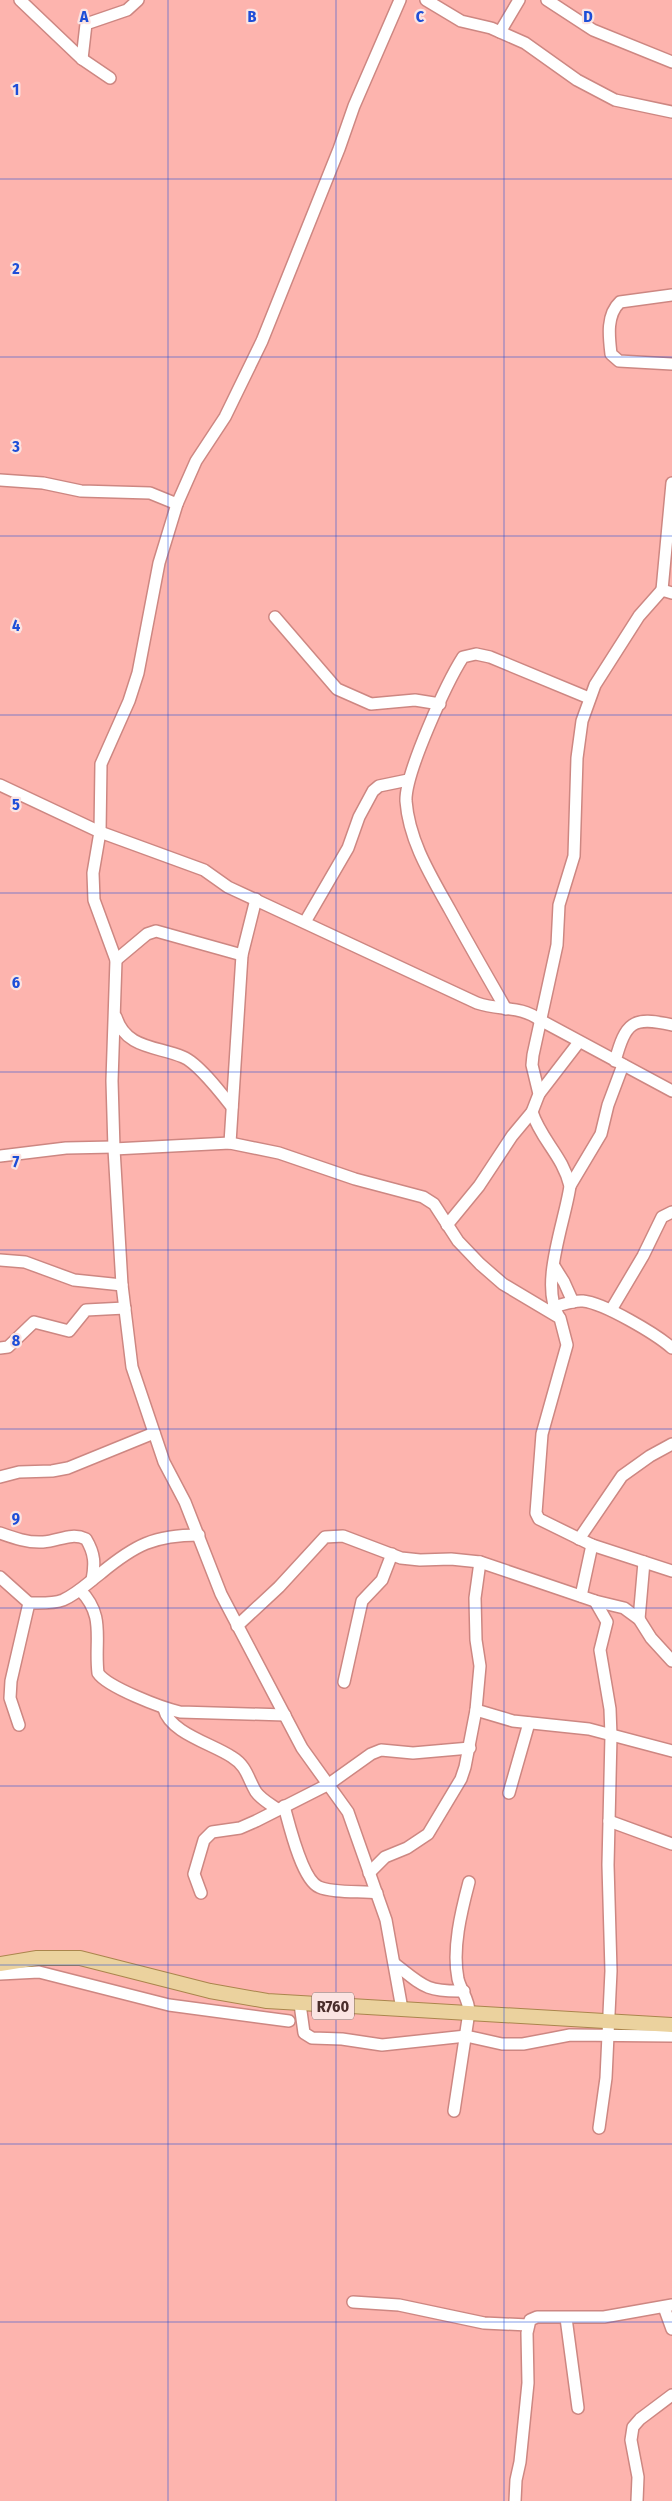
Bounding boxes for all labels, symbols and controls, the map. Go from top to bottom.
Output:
text: A [79,7,89,26]
text: B [248,7,257,26]
text: C [416,7,425,26]
text: D [583,7,593,26]
text: 1 [13,80,19,99]
text: 2 [11,259,20,278]
text: 3 [11,437,20,456]
text: 4 [12,616,20,635]
text: 5 [12,795,20,814]
text: 6 [12,973,20,992]
text: 7 [13,1152,20,1171]
text: 8 [12,1331,21,1350]
text: 9 [12,1509,20,1528]
road number: R760 [312,1992,354,2020]

